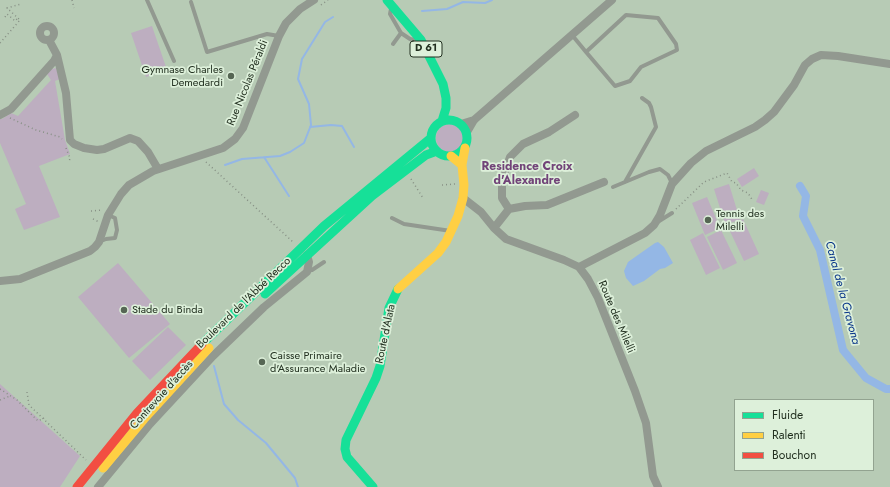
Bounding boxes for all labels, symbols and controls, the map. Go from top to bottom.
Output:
street label: Rue Nicolas Péraldi [225,38,271,128]
road number: D 61 [410,41,442,57]
place label: Gymnase Charles Demedardi [141,63,223,89]
marker: Gymnase Charles Demedardi [226,71,236,81]
district label: Residence Croix d'Alexandre [482,160,572,188]
place label: Tennis des Milelli [716,207,764,233]
marker: Tennis des Milelli [703,215,713,225]
water label: Canal de la Gravona [821,240,863,346]
street label: Boulevard de l'Abbé Recco [194,255,294,351]
street label: Route des Milelli [595,279,637,355]
place label: Stade du Binda [132,303,203,317]
street label: Route d'Alata [373,303,399,365]
marker: Stade du Binda [119,305,129,315]
place label: Caisse Primaire d'Assurance Maladie [270,349,366,375]
marker: Caisse Primaire d'Assurance Maladie [257,357,267,367]
street label: Contrevoie d'accès [128,358,196,432]
legend [734,399,874,471]
text: Fluide [772,406,803,424]
text: Ralenti [772,426,806,444]
text: Bouchon [772,446,816,464]

